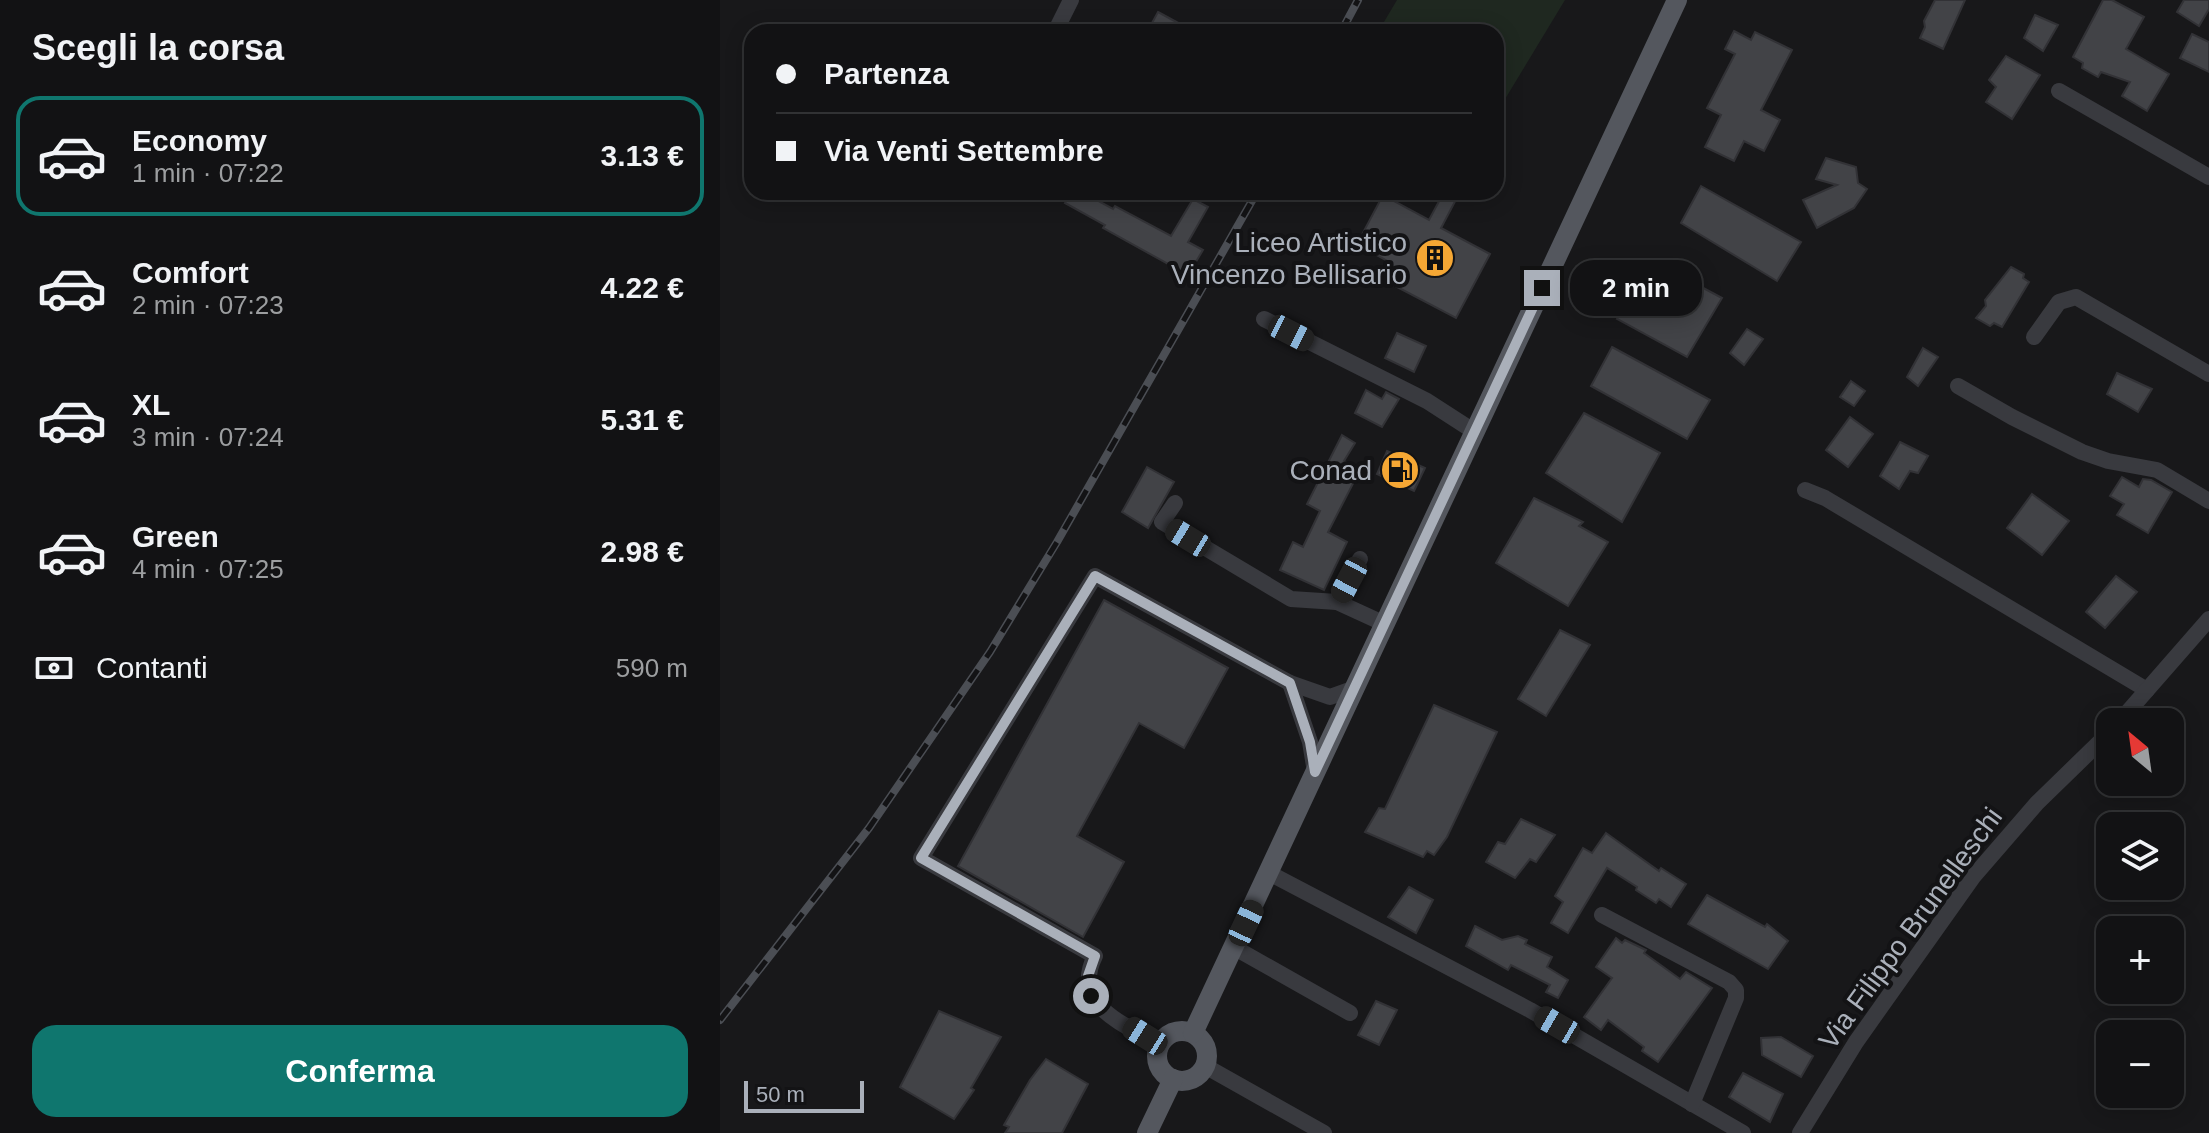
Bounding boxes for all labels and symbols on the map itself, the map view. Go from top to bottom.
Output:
place label: Liceo Artistico Vincenzo Bellisario [1171,227,1407,290]
building icon: Liceo Artistico Vincenzo Bellisario [1414,237,1456,279]
callout: 2 min [1570,260,1702,316]
route end [1524,270,1560,306]
car [1264,311,1318,355]
fuel station icon: Conad [1379,449,1421,491]
place label: Conad [1289,455,1372,486]
car [1161,515,1215,561]
car [1327,553,1371,607]
north arrow [2096,708,2184,796]
street label: Via Filippo Brunelleschi [1812,802,2008,1055]
car [1225,896,1267,950]
route start [1073,978,1109,1014]
car [1530,1003,1584,1047]
car [1118,1013,1172,1059]
scale bar [744,1077,864,1113]

